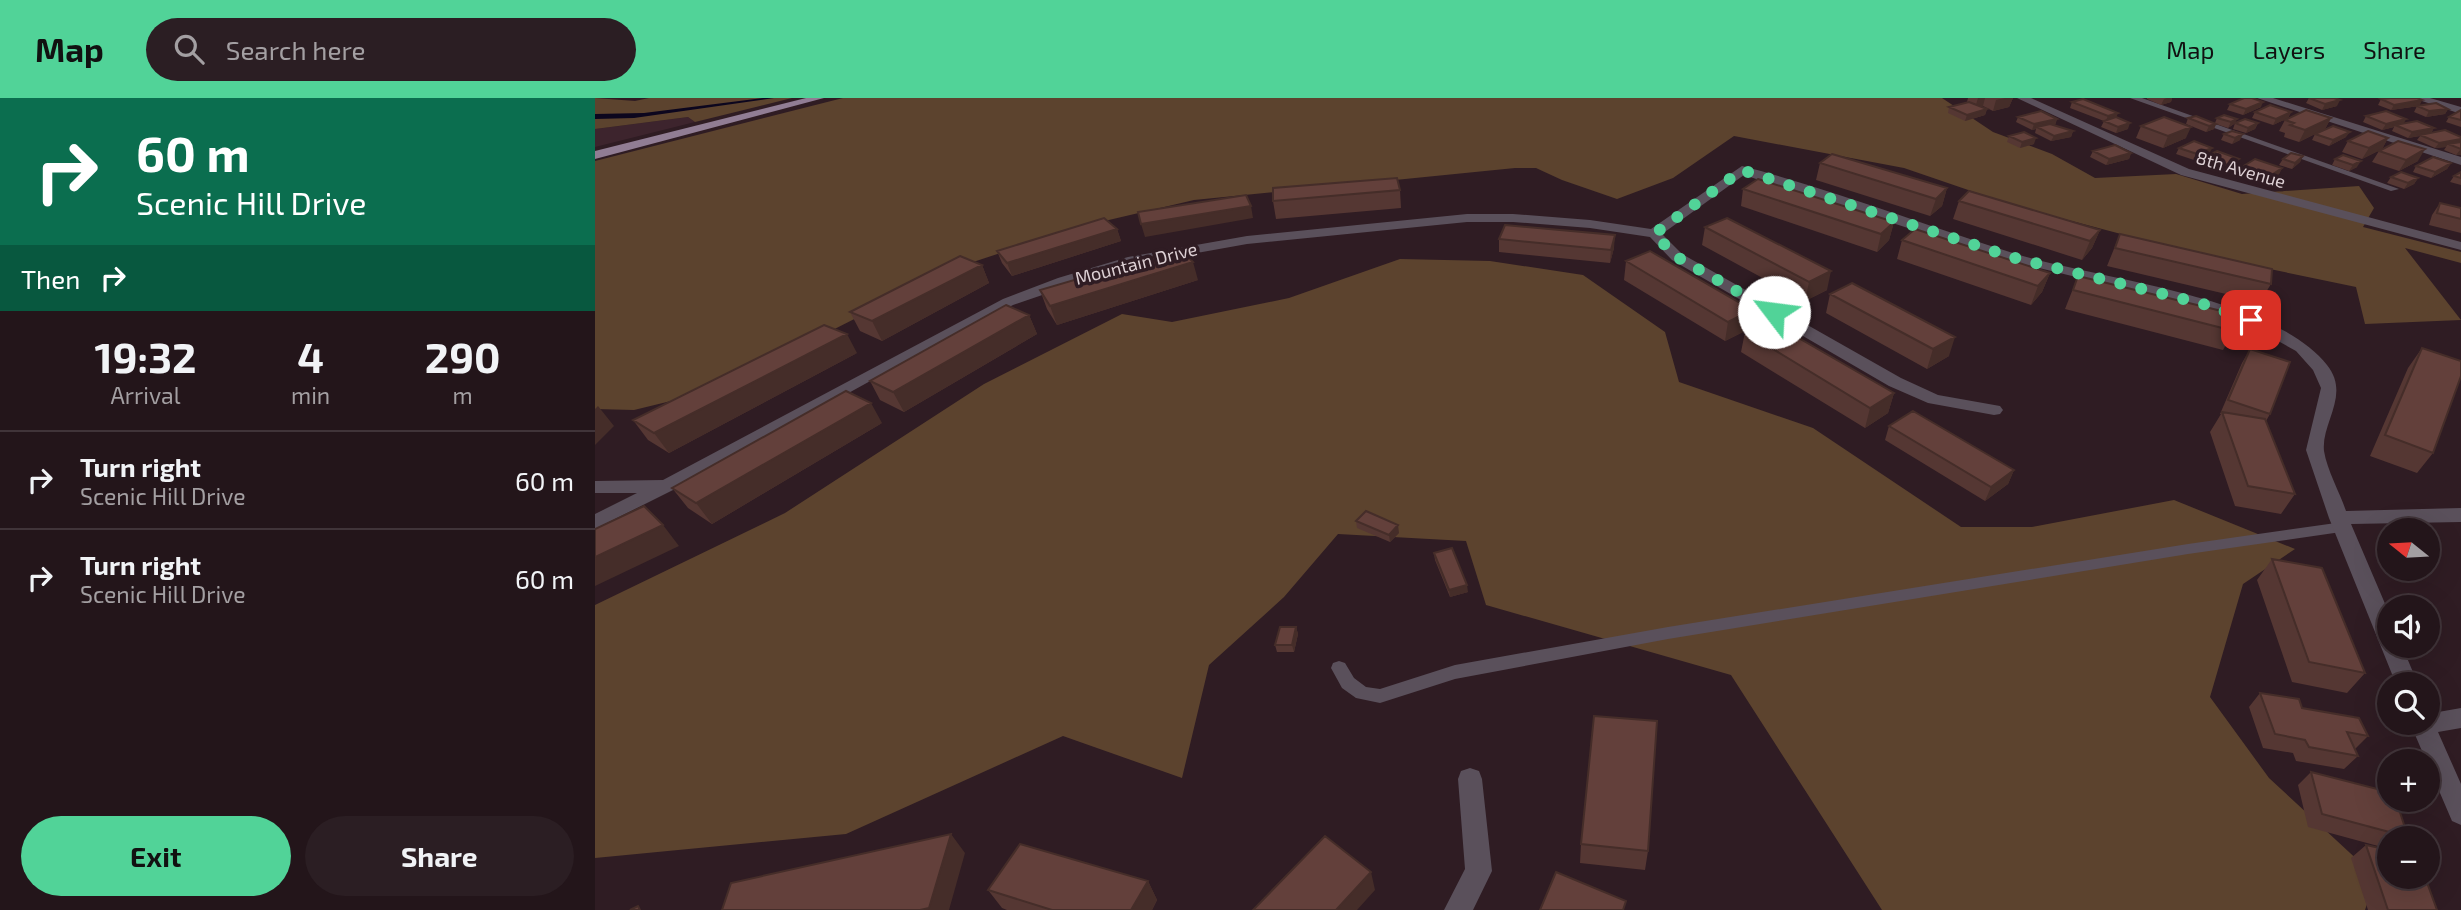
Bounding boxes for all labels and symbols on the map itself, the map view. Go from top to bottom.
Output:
street label: 8th Avenue [2194,146,2288,192]
street label: Mountain Drive [1073,237,1199,289]
position arrow [1737,275,1811,349]
pin [2221,290,2281,350]
north arrow [2377,518,2439,581]

